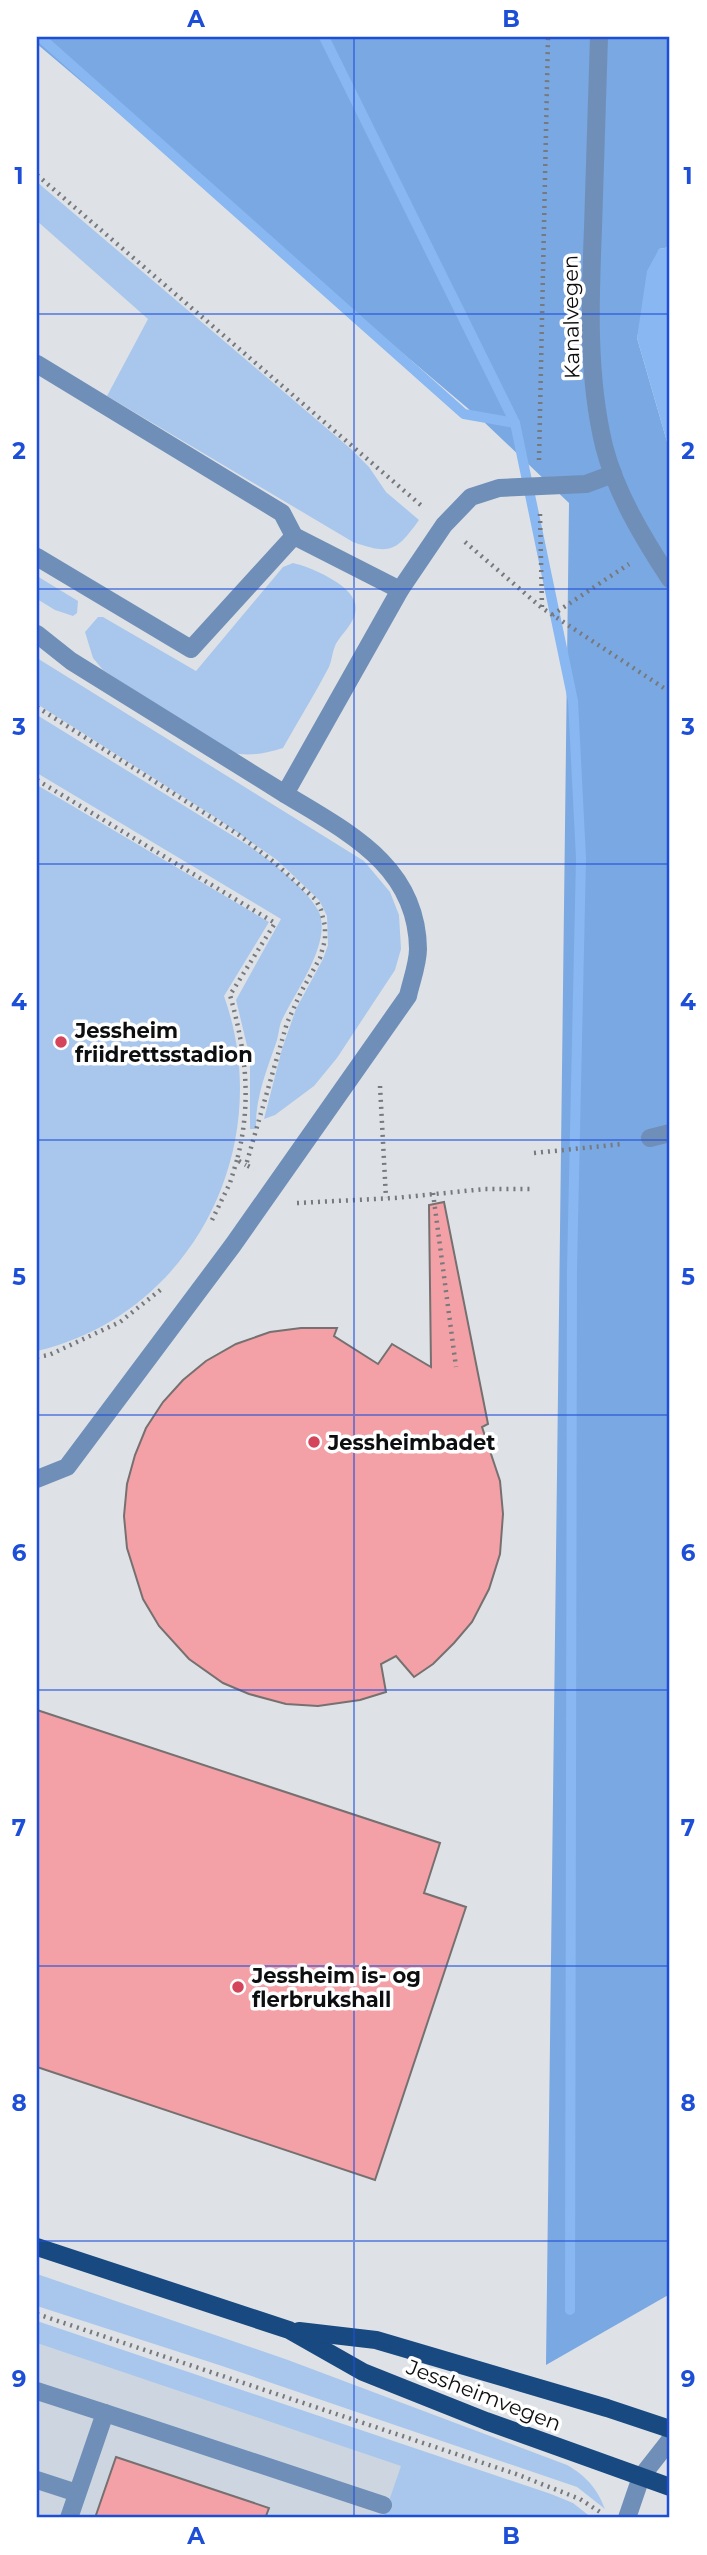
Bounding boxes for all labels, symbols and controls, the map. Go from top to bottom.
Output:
text: A [186,5,205,33]
text: B [502,5,520,33]
text: 1 [14,162,24,190]
text: 1 [683,162,693,190]
street label: Kanalvegen [557,255,585,379]
text: 2 [12,437,26,465]
text: 2 [681,437,695,465]
text: 3 [11,713,26,741]
text: 3 [680,713,695,741]
text: 4 [11,988,27,1016]
text: 4 [680,988,696,1016]
place label: Jessheim friidrettsstadion [74,1018,253,1067]
marker: Jessheim friidrettsstadion [53,1034,69,1050]
text: 5 [12,1263,26,1291]
text: 5 [681,1263,695,1291]
place label: Jessheimbadet [327,1430,495,1455]
marker: Jessheimbadet [306,1434,322,1450]
text: 6 [12,1539,27,1567]
text: 6 [681,1539,696,1567]
text: 7 [12,1814,26,1842]
text: 7 [681,1814,695,1842]
place label: Jessheim is- og flerbrukshall [251,1963,421,2012]
marker: Jessheim is- og flerbrukshall [230,1979,246,1995]
text: 8 [11,2089,27,2117]
text: 8 [680,2089,696,2117]
street label: Jessheimvegen [402,2354,565,2436]
text: 9 [12,2365,26,2393]
text: 9 [681,2365,695,2393]
text: A [186,2522,205,2550]
text: B [502,2522,520,2550]

